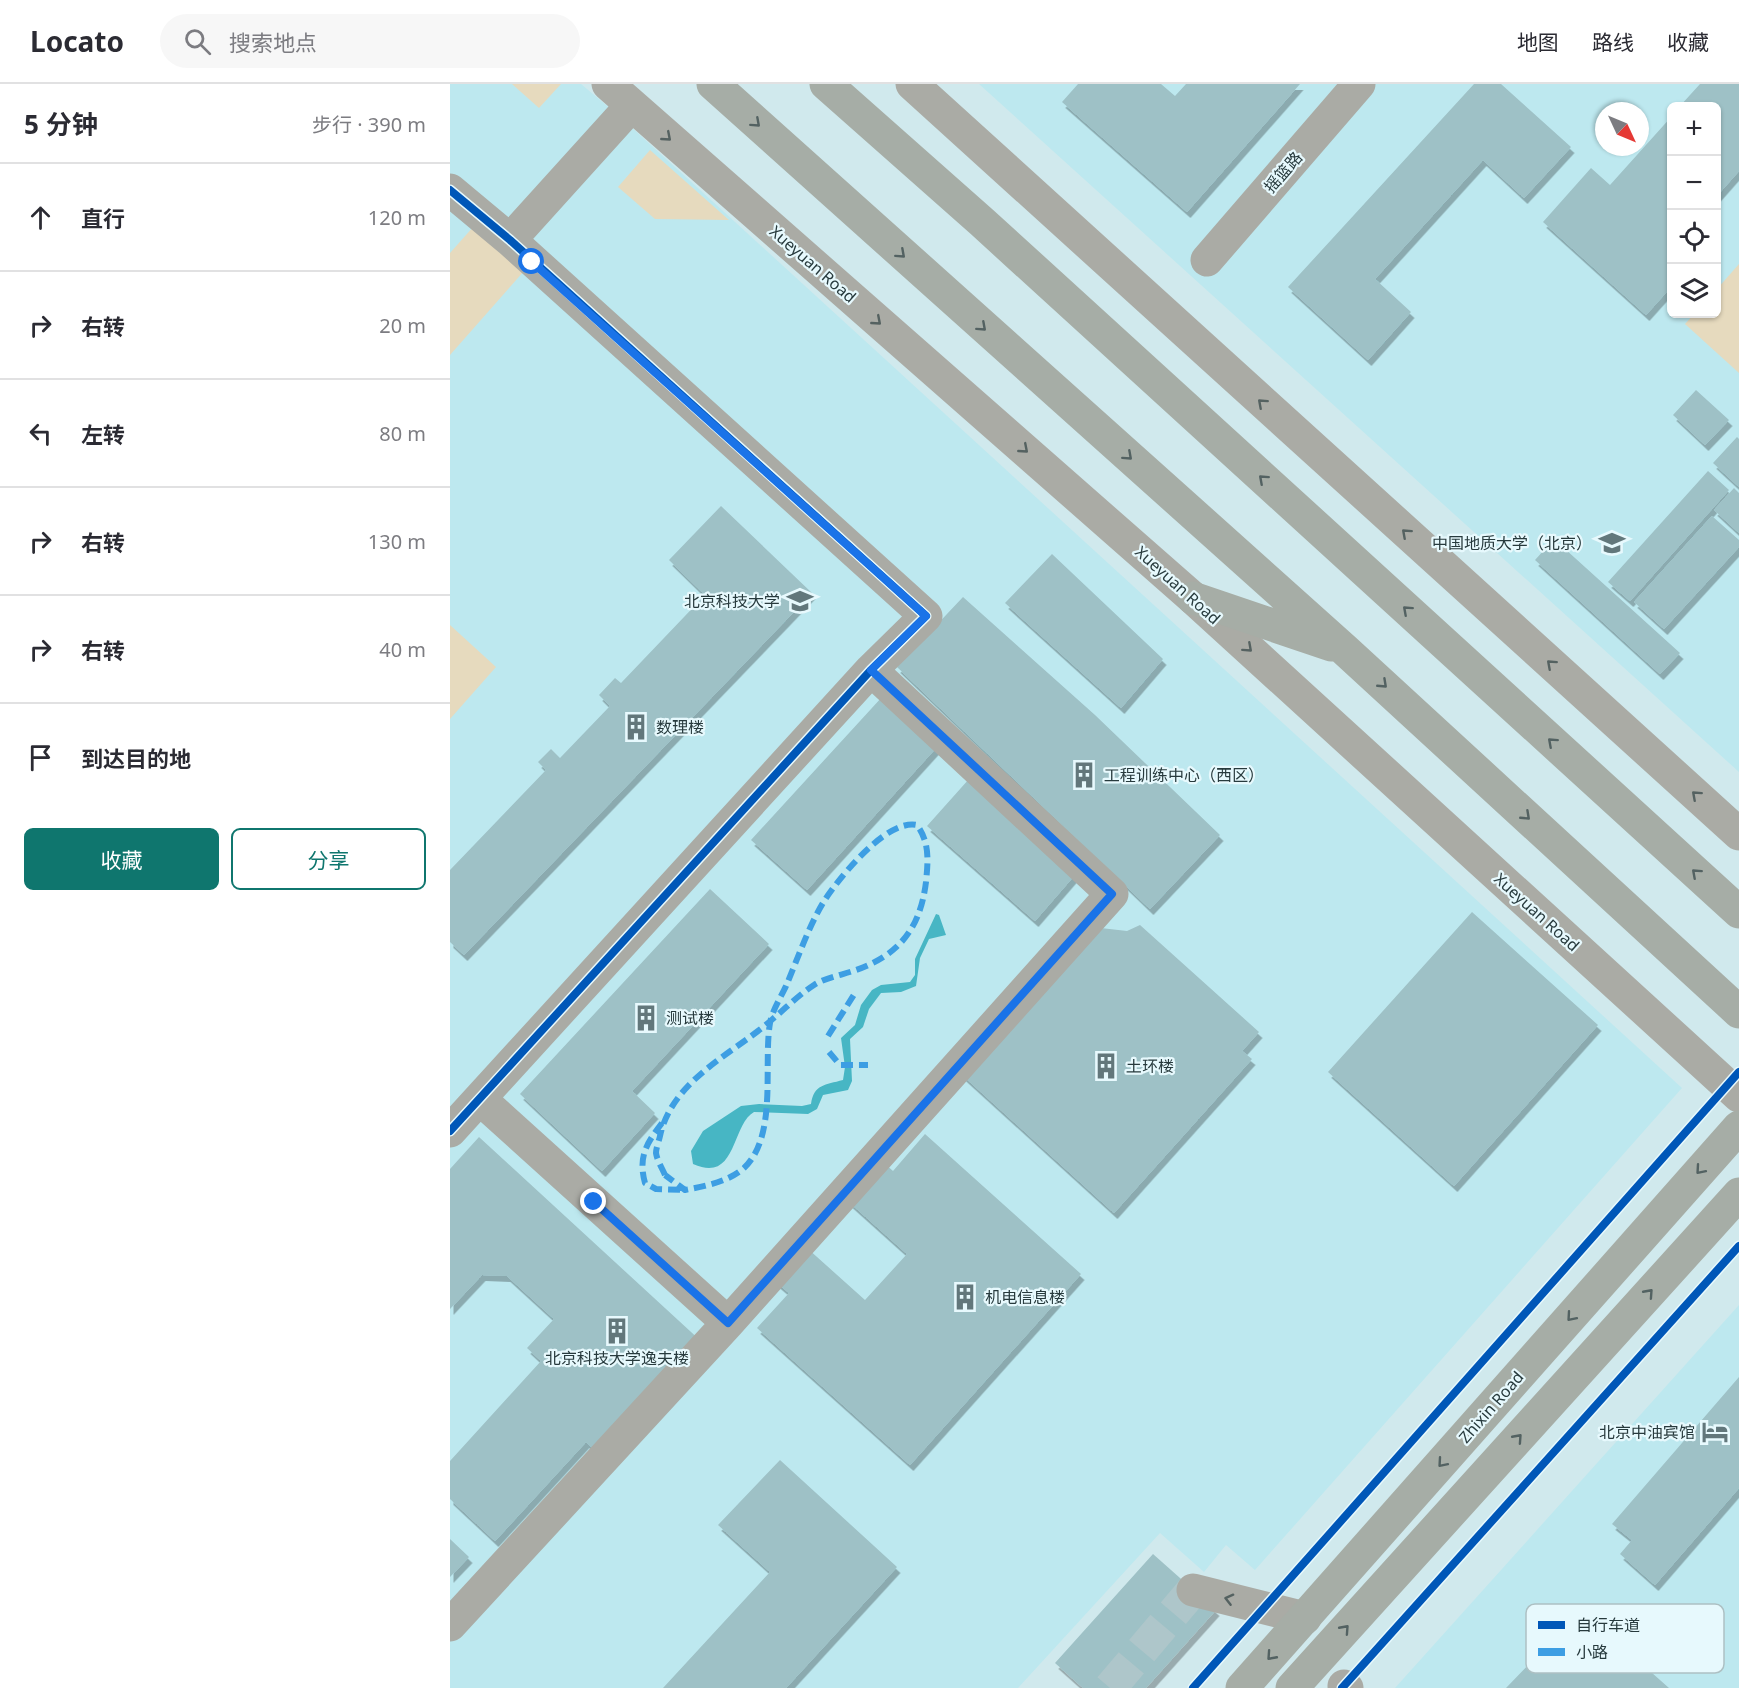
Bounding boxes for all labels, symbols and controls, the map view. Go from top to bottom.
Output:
search box [160,14,580,68]
text: Locato [30,22,124,60]
icon: search [181,25,214,58]
text: 搜索地点 [229,27,317,57]
text: 地图 [1517,28,1559,56]
text: 路线 [1592,28,1634,56]
text: 收藏 [1667,28,1709,56]
north arrow [1595,102,1649,156]
map controls [1667,102,1721,318]
button: + [1667,102,1721,156]
text: 5 分钟 [24,106,98,142]
text: 步行 · 390 m [312,111,426,138]
one-way arrow [749,116,760,127]
one-way arrow [661,130,671,141]
street label: 摇篮路 [1259,147,1307,197]
button: − [1667,156,1721,210]
icon: ahead [24,201,57,234]
text: 直行 [81,203,125,233]
text: 120 m [368,204,426,231]
button: locate [1667,210,1721,264]
street label: Xueyuan Road [765,220,861,308]
one-way arrow [894,247,905,258]
route start [518,248,544,274]
button: layers [1667,264,1721,318]
icon: right [24,309,57,342]
text: 右转 [81,311,125,341]
text: 20 m [379,312,426,339]
one-way arrow [870,314,881,325]
one-way arrow [975,319,986,330]
one-way arrow [1258,399,1268,410]
icon: left [24,417,57,450]
text: 左转 [81,419,125,449]
text: 80 m [379,420,426,447]
one-way arrow [1017,442,1028,453]
one-way arrow [1121,449,1132,460]
one-way arrow [1260,475,1270,486]
icon: right [24,525,57,558]
text: 右转 [81,527,125,557]
text: 130 m [368,528,426,555]
school or university icon: 中国地质大学（北京） [1597,528,1627,558]
one-way arrow [1402,529,1413,540]
place label: 中国地质大学（北京） [1432,532,1592,554]
street label: Xueyuan Road [1131,541,1225,629]
school or university icon: 北京科技大学 [785,586,815,616]
place label: 北京科技大学 [684,590,780,612]
one-way arrow [1404,606,1414,617]
icon: right [24,633,57,666]
text: 右转 [81,635,125,665]
text: 40 m [379,636,426,663]
one-way arrow [1241,641,1252,652]
one-way arrow [1547,660,1558,671]
one-way arrow [1376,677,1387,688]
building icon: 数理楼 [621,712,651,742]
place label: 数理楼 [656,716,704,738]
one-way arrow [1548,738,1559,749]
icon: arrive [24,741,57,774]
text: 到达目的地 [81,743,191,773]
building icon: 工程训练中心（西区） [1069,760,1099,790]
place label: 工程训练中心（西区） [1104,764,1264,786]
one-way arrow [1692,791,1702,802]
one-way arrow [1520,809,1530,820]
button: 收藏 [24,828,219,890]
button: 分享 [231,828,426,890]
street label: Xueyuan Road [1490,868,1584,956]
one-way arrow [1692,869,1703,880]
building icon: 测试楼 [631,1003,661,1033]
place label: 测试楼 [666,1007,714,1029]
building icon: 土环楼 [1091,1051,1121,1081]
place label: 土环楼 [1126,1055,1174,1077]
one-way arrow [1696,1164,1707,1174]
route end [580,1188,606,1214]
building icon: 机电信息楼 [950,1282,980,1312]
place label: 机电信息楼 [985,1286,1065,1308]
one-way arrow [1642,1289,1653,1300]
one-way arrow [1567,1310,1578,1320]
building icon: 北京科技大学逸夫楼 [602,1316,632,1346]
place label: 北京科技大学逸夫楼 [545,1347,689,1369]
street label: Zhixin Road [1454,1366,1528,1448]
hotel icon: 北京中油宾馆 [1700,1417,1730,1447]
place label: 北京中油宾馆 [1599,1421,1695,1443]
one-way arrow [1511,1434,1522,1445]
one-way arrow [1438,1456,1449,1467]
one-way arrow [1224,1594,1234,1606]
legend [1526,1604,1724,1673]
text: 自行车道 [1576,1614,1640,1636]
one-way arrow [1338,1625,1349,1636]
text: 小路 [1576,1641,1608,1663]
one-way arrow [1267,1649,1278,1660]

